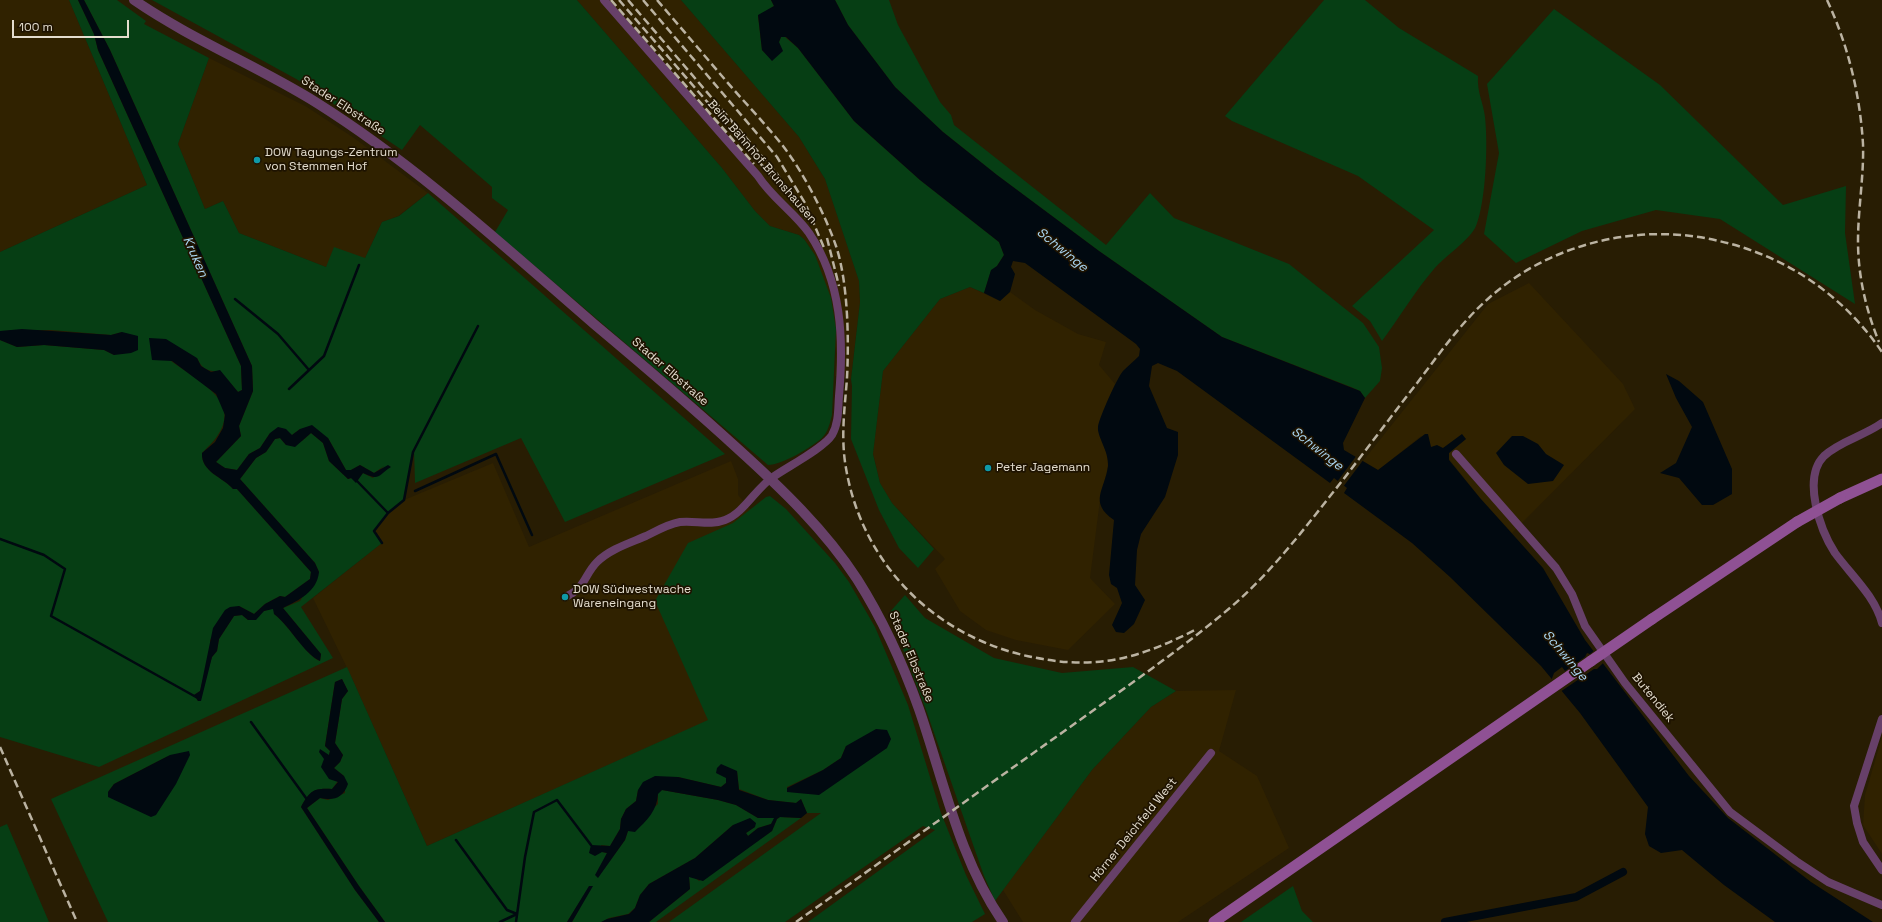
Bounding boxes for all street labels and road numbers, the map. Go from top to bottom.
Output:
street label: Stader Elbstraße [298,74,388,138]
street label: Beim Bahnhof Brunshausen [704,97,820,227]
street label: Stader Elbstraße [629,335,711,409]
street label: Stader Elbstraße [885,610,937,704]
street label: Butendiek [1629,670,1677,726]
street label: Hörner Deichfeld West [1088,775,1180,885]

